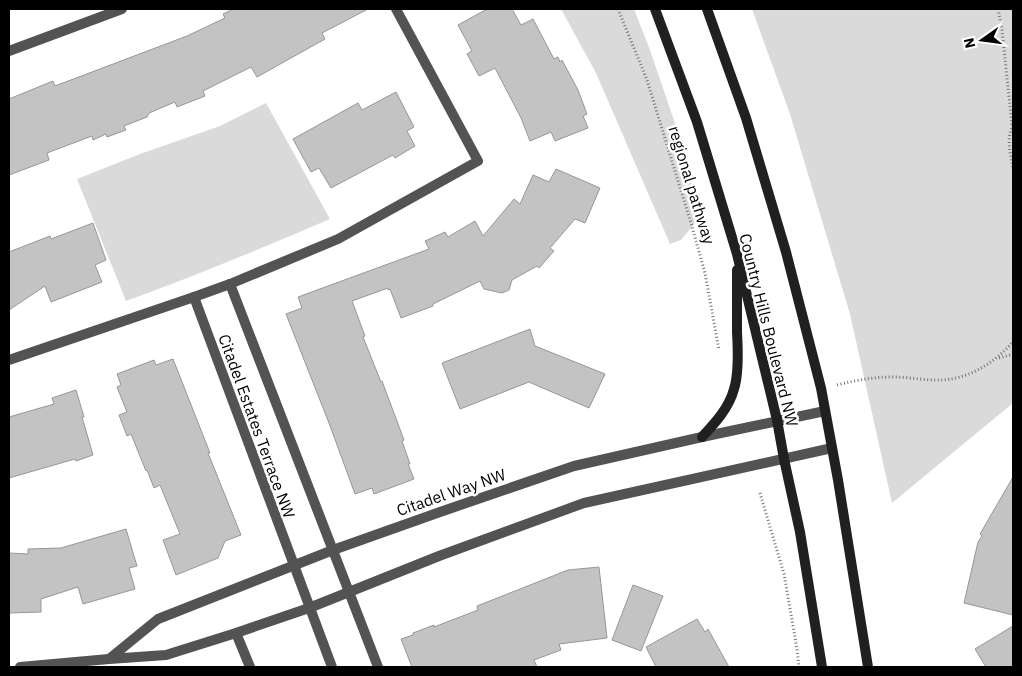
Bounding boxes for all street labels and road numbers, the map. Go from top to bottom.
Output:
street label: regional pathway [664,123,720,247]
street label: Country Hills Boulevard NW [735,231,803,429]
street label: Citadel Estates Terrace NW [214,331,300,521]
street label: Citadel Way NW [394,464,508,520]

